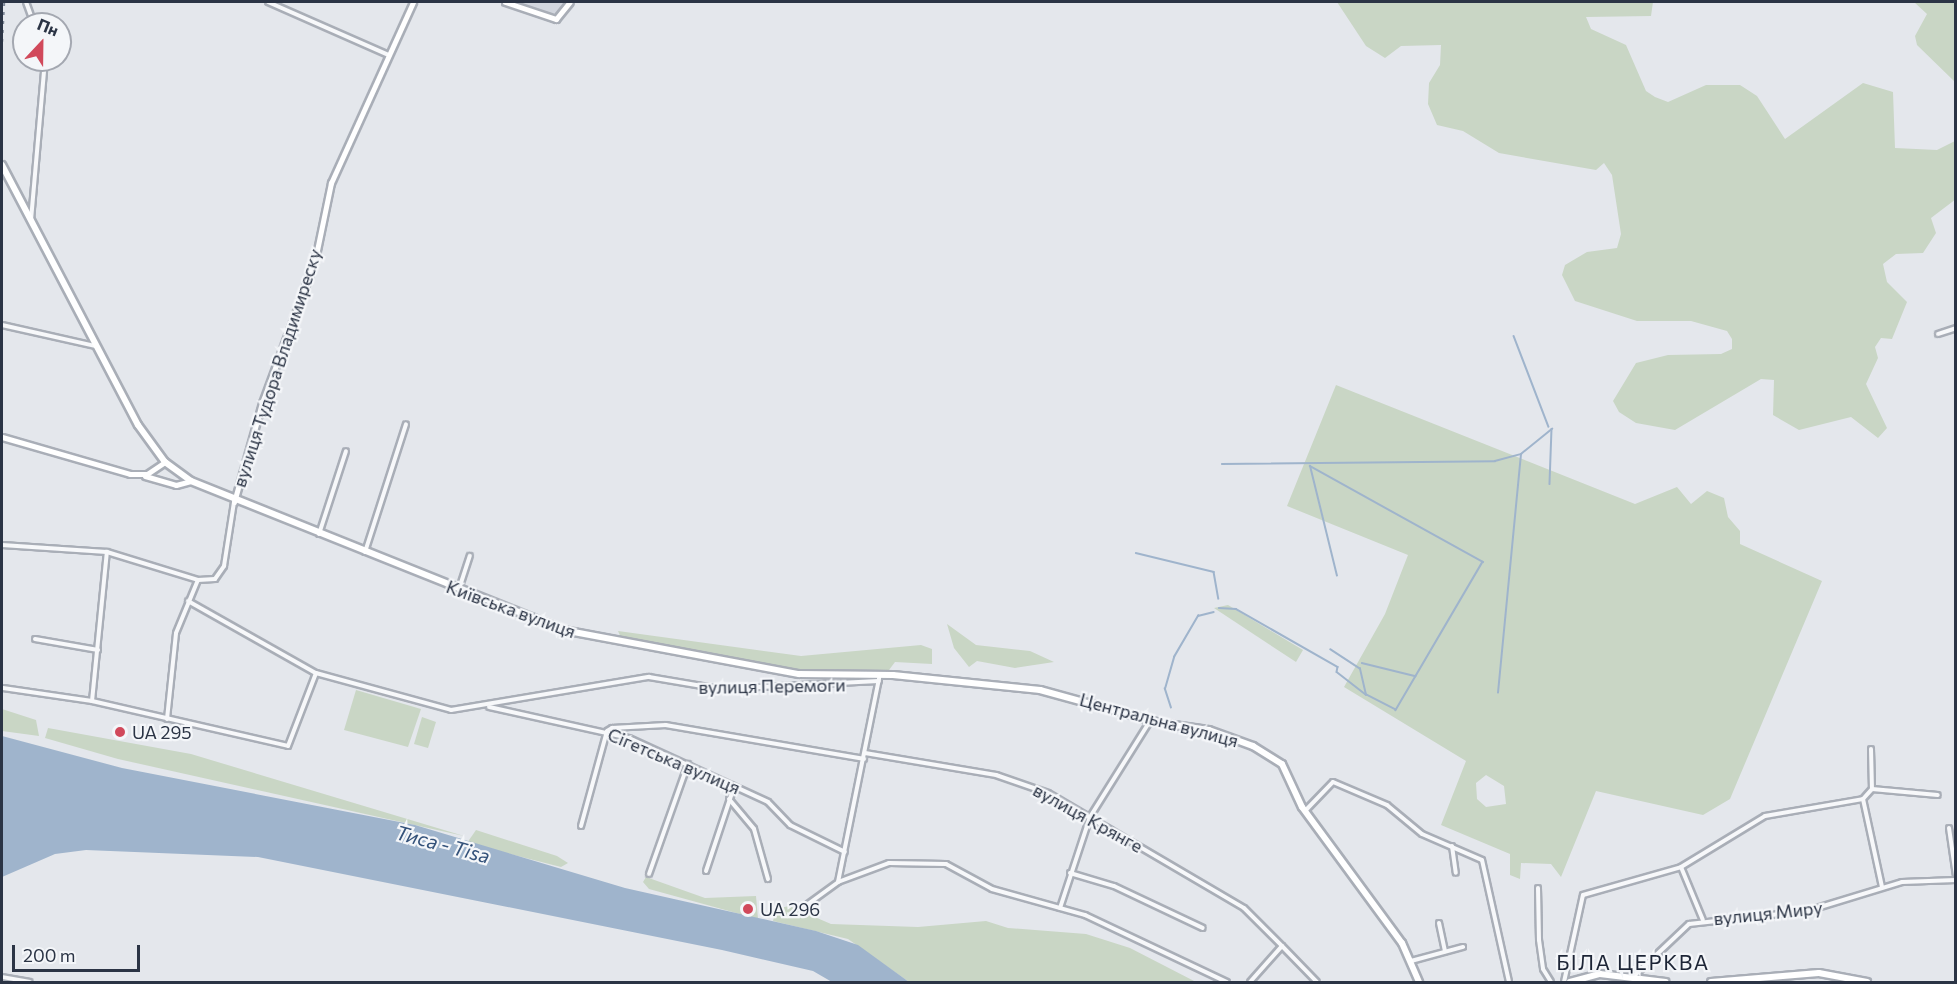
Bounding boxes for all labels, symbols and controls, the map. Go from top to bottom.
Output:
north arrow [12,12,72,72]
text: Пн [35,14,62,39]
street label: вулиця Тудора Владимиреску [228,246,326,490]
street label: Київська вулиця [443,576,579,642]
street label: вулиця Перемоги [698,674,846,698]
street label: Центральна вулиця [1077,688,1241,752]
place label: UA 295 [132,721,192,743]
street label: Сігетська вулиця [604,723,744,799]
marker: UA 295 [113,725,127,739]
street label: вулиця Крянге [1029,779,1147,857]
water label: Тиса - Tisa [393,820,493,868]
street label: вулиця Миру [1712,897,1824,929]
place label: UA 296 [760,898,820,920]
marker: UA 296 [741,902,755,916]
scale bar [15,933,142,971]
text: 200 m [23,944,76,966]
district label: БІЛА ЦЕРКВА [1556,949,1710,975]

